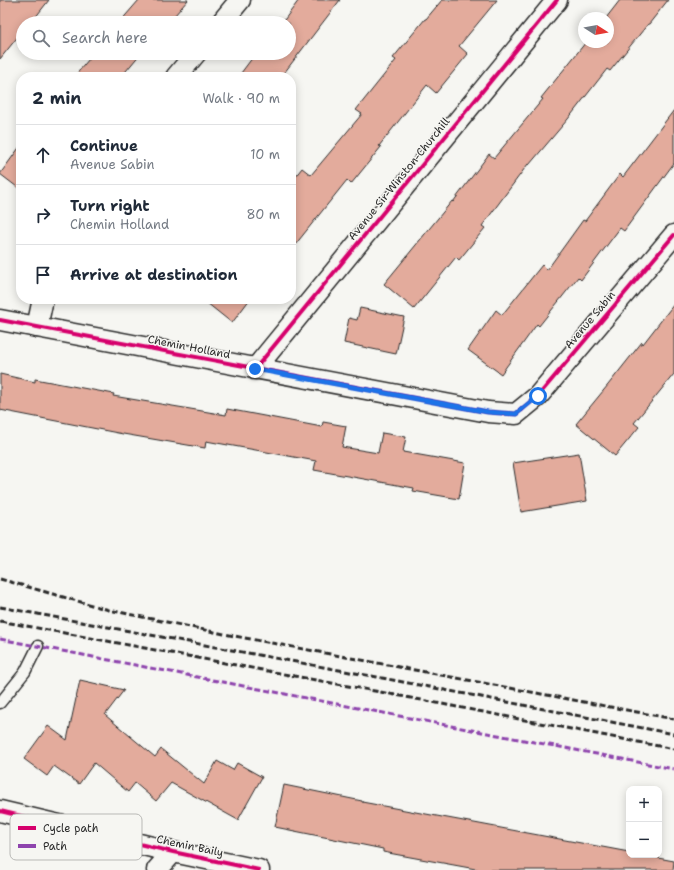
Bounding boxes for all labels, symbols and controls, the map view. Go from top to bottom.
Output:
north arrow [578,12,614,48]
search box [16,16,296,60]
icon: search [30,27,52,49]
text: Search here [62,28,148,48]
text: 2 min [32,87,82,109]
text: Walk · 90 m [202,90,280,107]
street label: Avenue Sir-Winston-Churchill [345,114,454,243]
text: Continue [70,136,138,156]
icon: ahead [32,144,54,166]
text: 10 m [250,146,280,163]
text: Avenue Sabin [70,156,154,173]
text: Turn right [70,196,150,216]
icon: right [32,204,54,226]
text: 80 m [246,206,280,223]
text: Chemin Holland [70,216,169,233]
icon: arrive [32,264,54,286]
text: Arrive at destination [70,265,238,285]
street label: Avenue Sabin [561,288,619,352]
street label: Chemin Holland [146,332,232,362]
route end [246,360,264,378]
route start [529,387,547,405]
map controls [626,786,662,858]
button: + [626,786,662,822]
legend [10,814,142,860]
text: Cycle path [43,821,99,836]
button: − [626,822,662,858]
street label: Chemin Baily [155,832,225,860]
text: Path [43,839,67,854]

